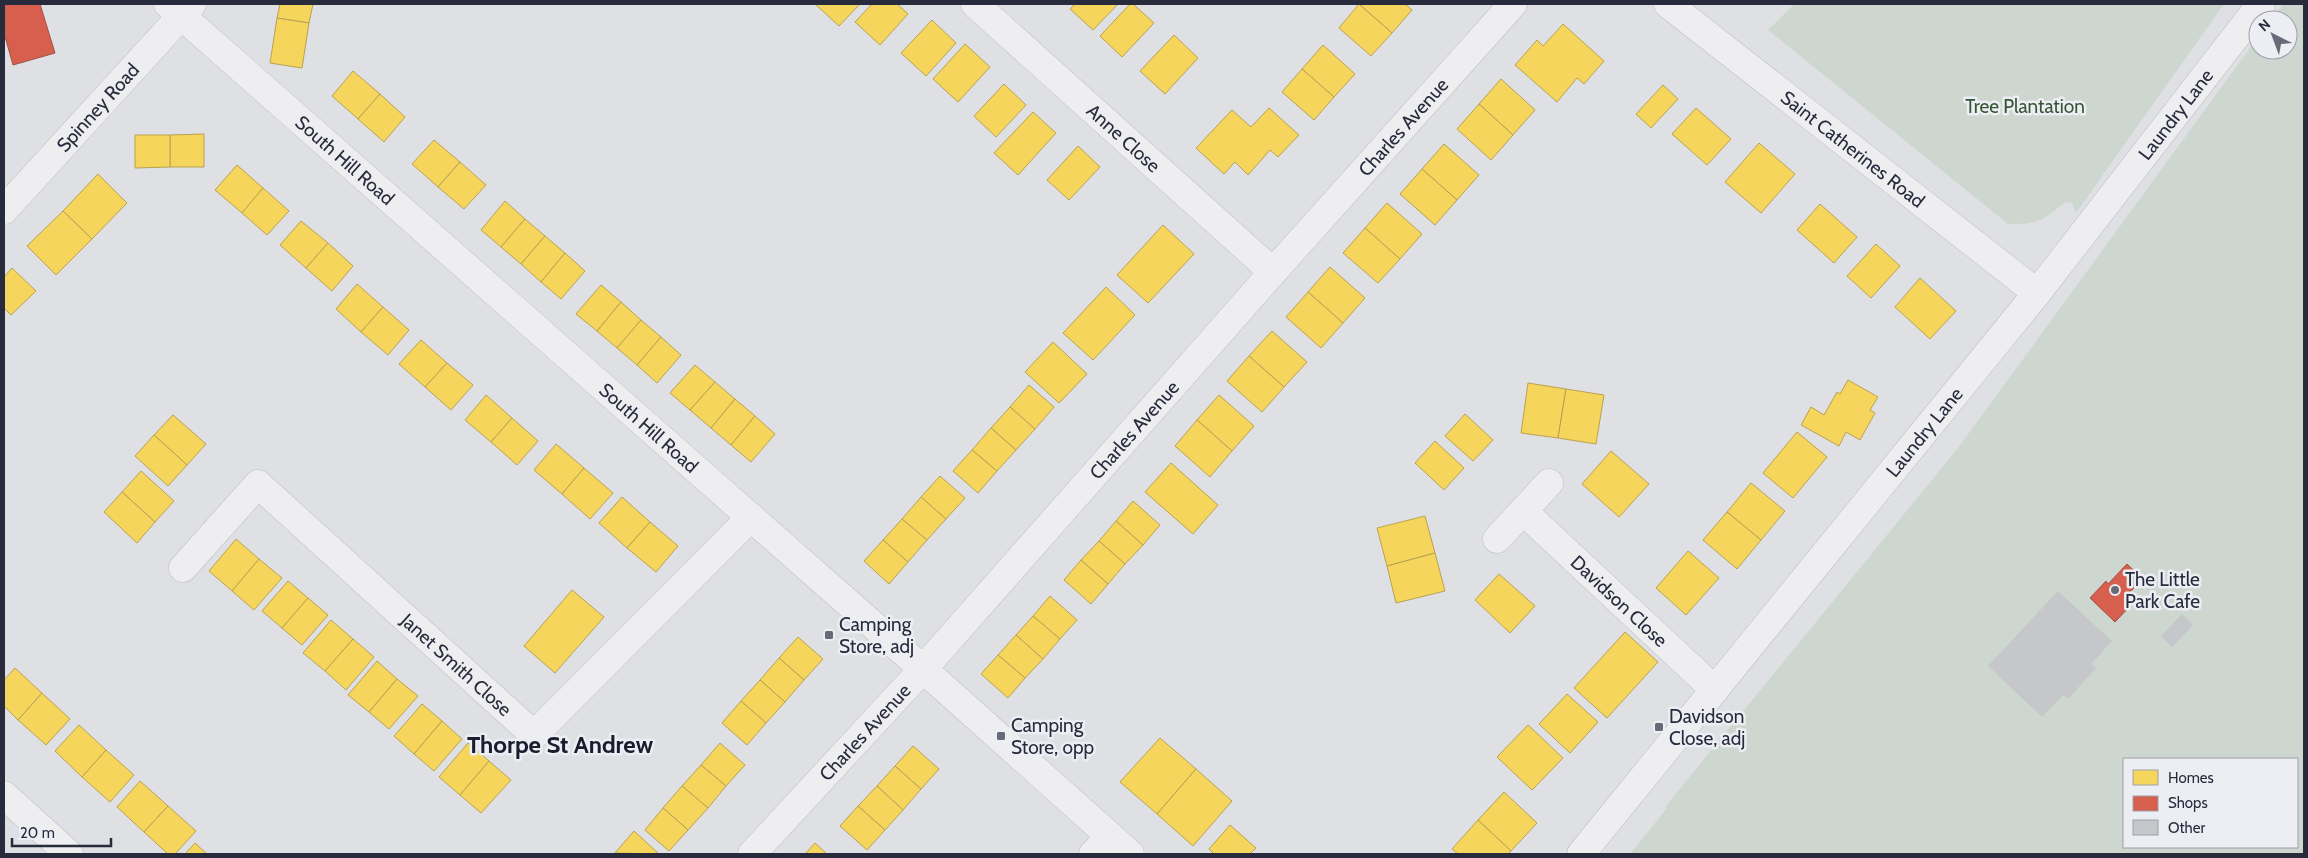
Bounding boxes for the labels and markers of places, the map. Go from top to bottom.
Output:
place label: The Little Park Cafe [2125,568,2200,613]
marker: The Little Park Cafe [2109,584,2121,596]
place label: Camping Store, adj [839,613,914,658]
marker: Camping Store, adj [823,629,835,641]
place label: Davidson Close, adj [1669,705,1745,750]
place label: Camping Store, opp [1011,714,1094,759]
marker: Davidson Close, adj [1653,721,1665,733]
marker: Camping Store, opp [995,730,1007,742]

